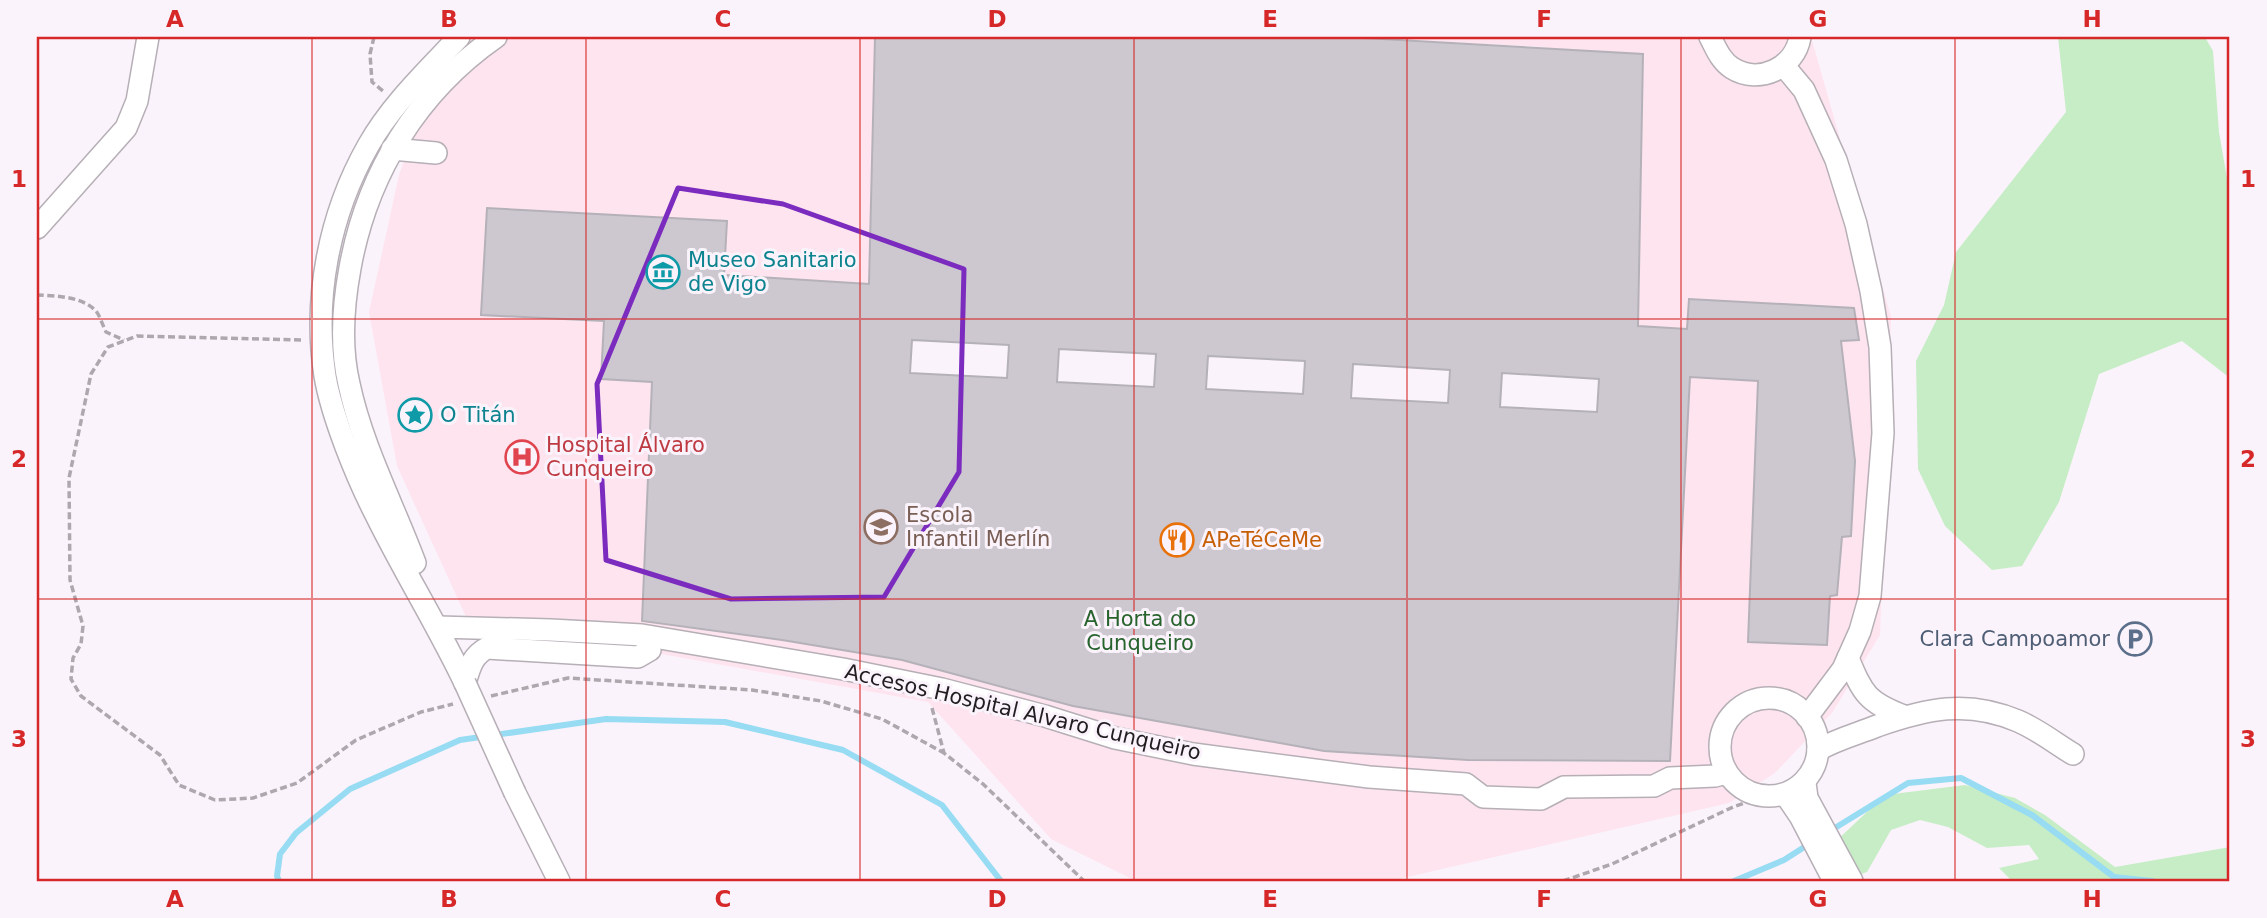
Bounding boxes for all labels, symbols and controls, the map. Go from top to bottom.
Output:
text: A [166,6,184,32]
text: B [440,6,458,32]
text: C [715,6,731,32]
text: D [987,6,1007,32]
text: E [1262,6,1278,32]
text: F [1536,6,1552,32]
text: G [1809,6,1827,32]
text: H [2082,6,2102,32]
text: 1 [11,166,27,192]
text: 1 [2240,166,2256,192]
place label: Museo Sanitario de Vigo [688,248,857,296]
museum icon: Museo Sanitario de Vigo [644,253,682,291]
place icon: O Titán [396,396,434,434]
place label: O Titán [440,403,516,427]
place label: Hospital Álvaro Cunqueiro [546,432,705,481]
hospital icon: Hospital Álvaro Cunqueiro [503,438,541,476]
text: 2 [11,446,27,472]
text: 2 [2240,446,2256,472]
place label: Escola Infantil Merlín [906,503,1050,551]
school or university icon: Escola Infantil Merlín [862,508,900,546]
restaurant icon: APeTéCeMe [1158,521,1196,559]
place label: APeTéCeMe [1202,528,1322,552]
park label: A Horta do Cunqueiro [1084,607,1196,655]
parking icon: Clara Campoamor [2116,620,2154,658]
place label: Clara Campoamor [1919,627,2110,651]
street label: Accesos Hospital Alvaro Cunqueiro [843,659,1203,765]
text: 3 [11,726,27,752]
text: 3 [2240,726,2256,752]
text: A [166,886,184,912]
text: B [440,886,458,912]
text: C [715,886,731,912]
text: D [987,886,1007,912]
text: E [1262,886,1278,912]
text: F [1536,886,1552,912]
text: G [1809,886,1827,912]
text: H [2082,886,2102,912]

